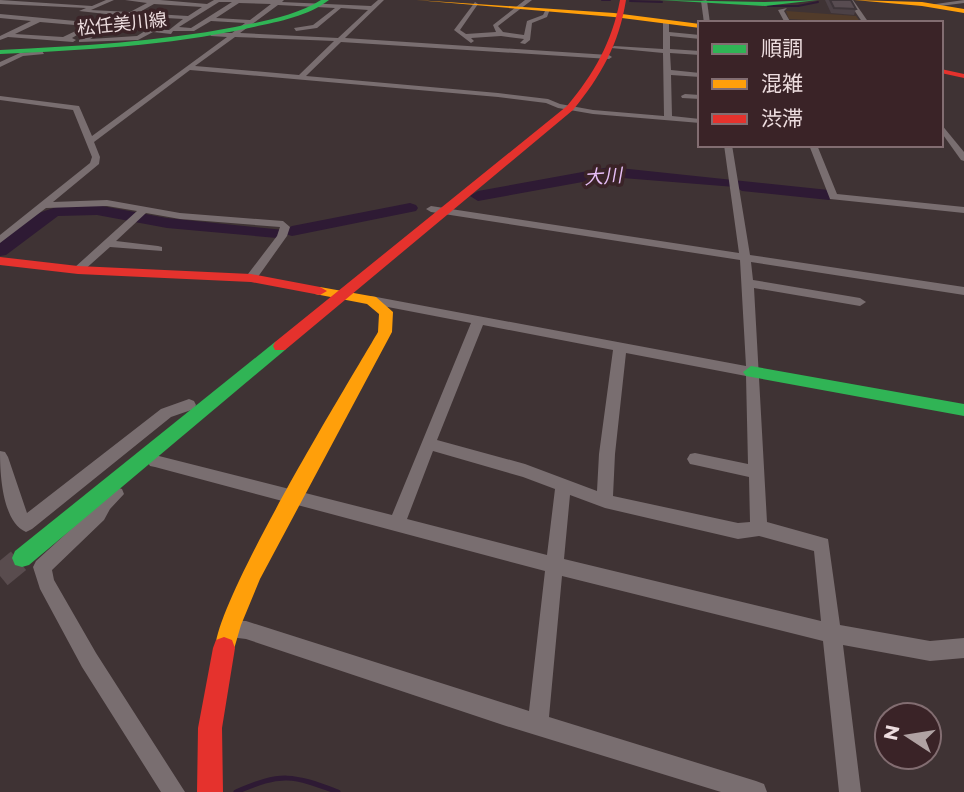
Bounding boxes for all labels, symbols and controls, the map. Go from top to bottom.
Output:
street label: 松任美川線 [76,8,168,40]
legend [698,21,943,147]
text: 順調 [761,36,803,61]
text: 混雑 [761,71,803,96]
text: 渋滞 [761,106,803,131]
water label: 大川 [583,164,625,189]
north arrow [873,701,943,771]
text: N [879,723,905,742]

